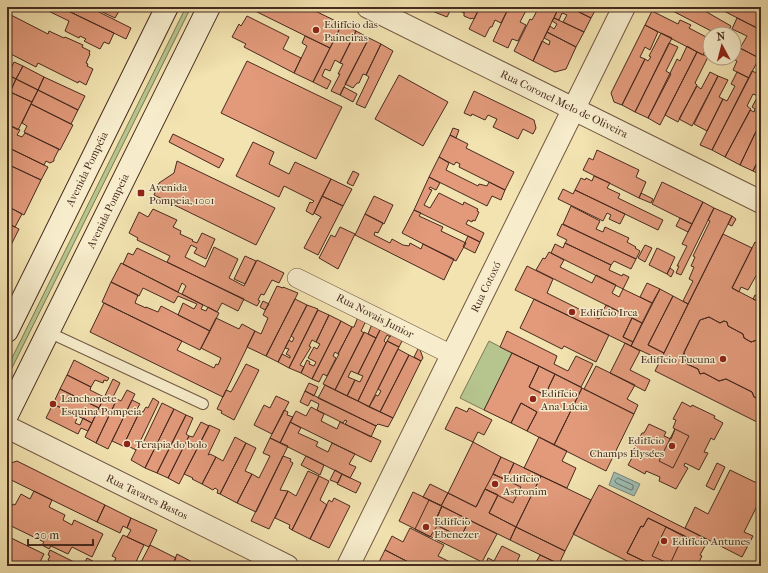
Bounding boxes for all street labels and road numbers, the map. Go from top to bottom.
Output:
street label: Rua Coronel Melo de Oliveira [498,67,631,141]
street label: Avenida Pompéia [63,129,111,209]
street label: Avenida Pompeia [84,171,132,251]
street label: Rua Cotoxó [468,259,504,314]
street label: Rua Novais Junior [334,291,416,341]
street label: Rua Tavares Bastos [104,471,190,523]

